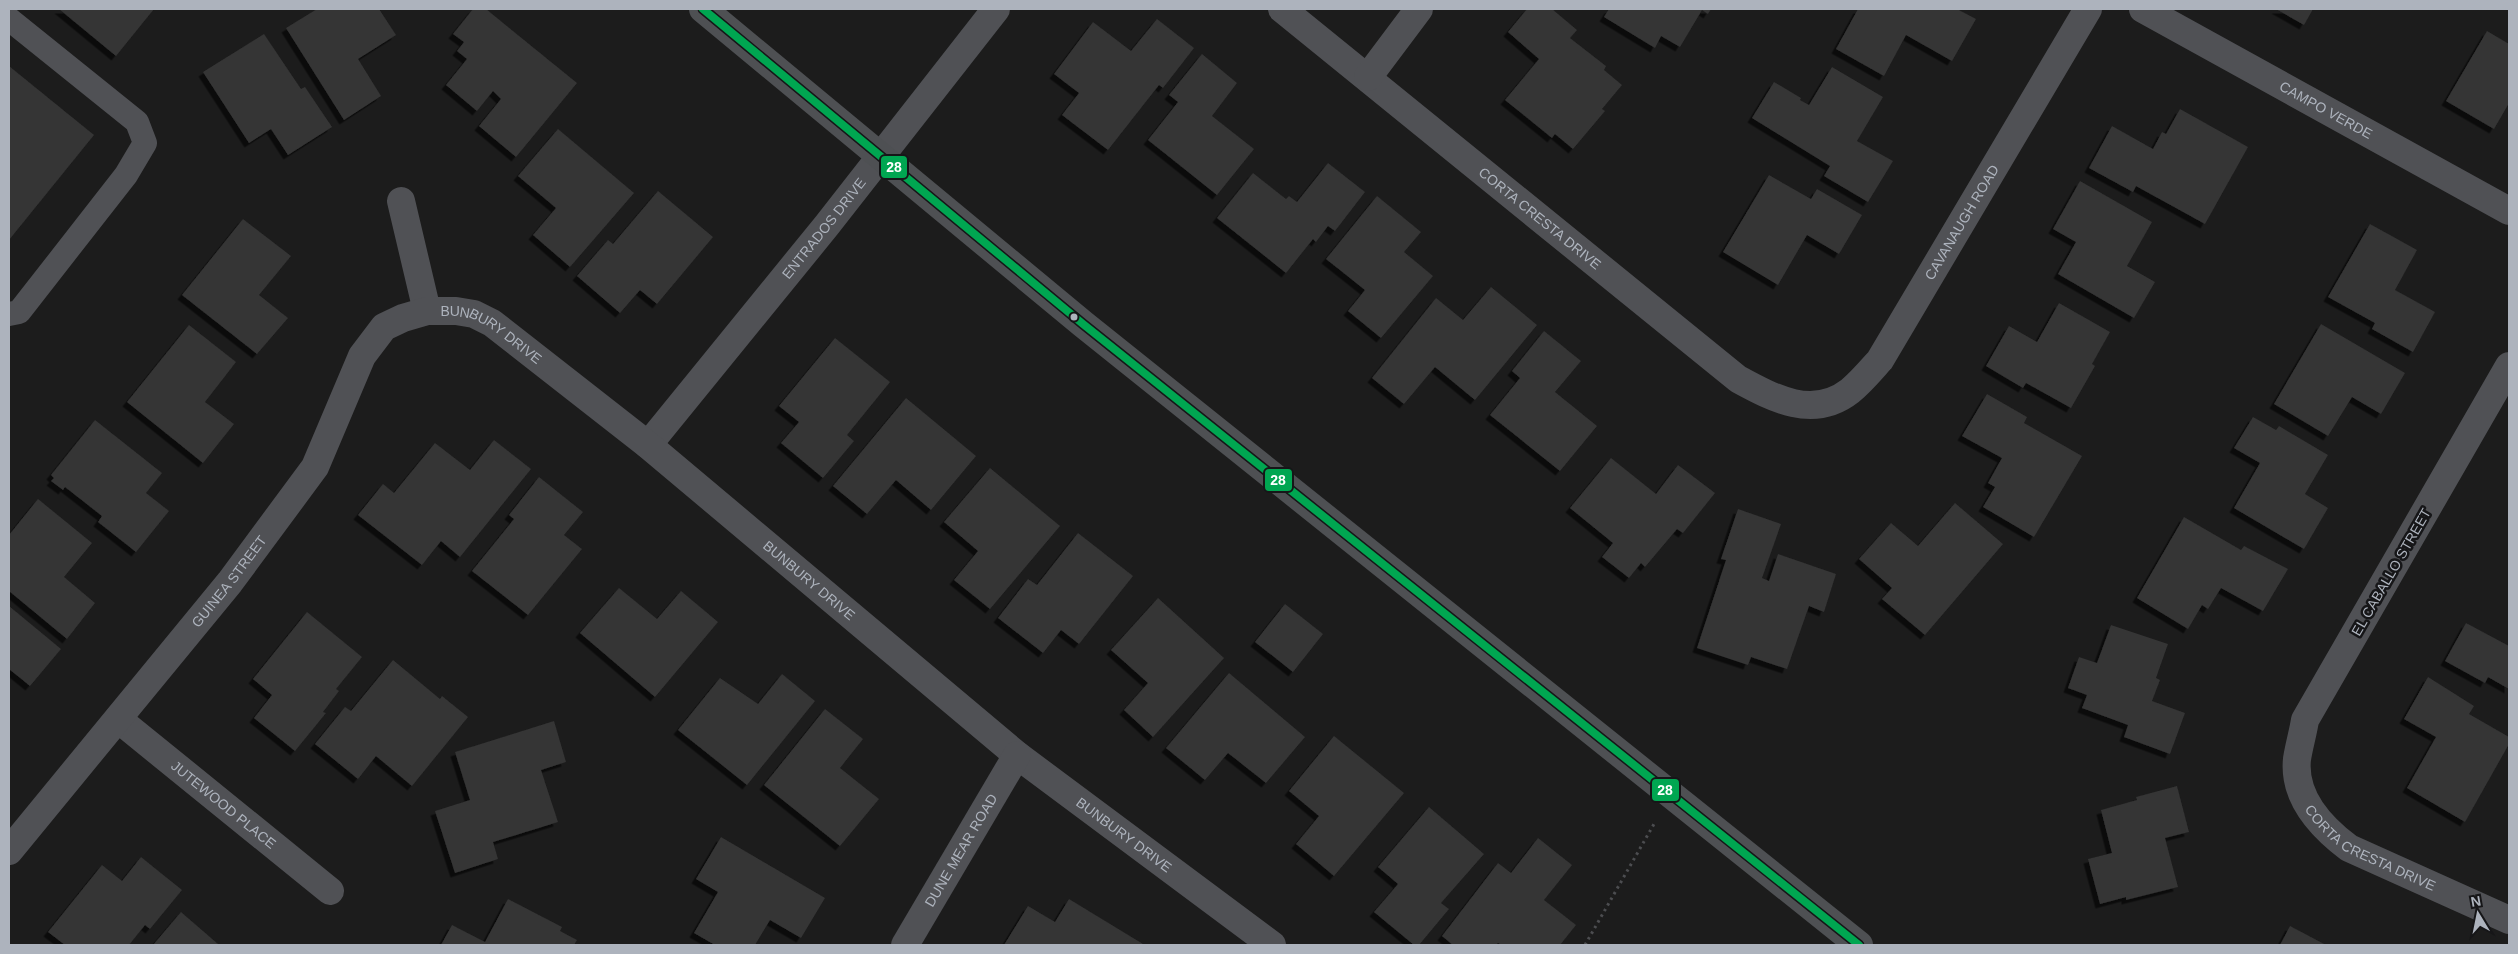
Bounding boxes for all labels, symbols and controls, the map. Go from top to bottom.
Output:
street label: CAMPO VERDE [2277,78,2375,142]
line badge: 28 [880,155,908,179]
text: 28 [886,159,902,175]
street label: CAVANAUGH ROAD [1921,162,2002,283]
street label: CORTA CRESTA DRIVE [1476,164,1604,272]
street label: ENTRADOS DRIVE [779,175,869,282]
street label: BUNBURY DRIVE [441,303,545,367]
unlabelled marker [1069,312,1079,322]
line badge: 28 [1264,468,1293,492]
text: 28 [1270,472,1286,488]
street label: EL CABALLO STREET [2348,505,2434,638]
street label: GUINEA STREET [188,532,270,631]
street label: BUNBURY DRIVE [760,537,858,623]
street label: JUTEWOOD PLACE [168,758,279,852]
line badge: 28 [1651,778,1680,802]
text: 28 [1657,782,1673,798]
street label: DUNE MEAR ROAD [921,791,1000,910]
street label: BUNBURY DRIVE [1073,794,1175,875]
street label: CORTA CRESTA DRIVE [2302,802,2438,894]
north arrow [2453,889,2503,939]
text: N [2469,892,2482,910]

